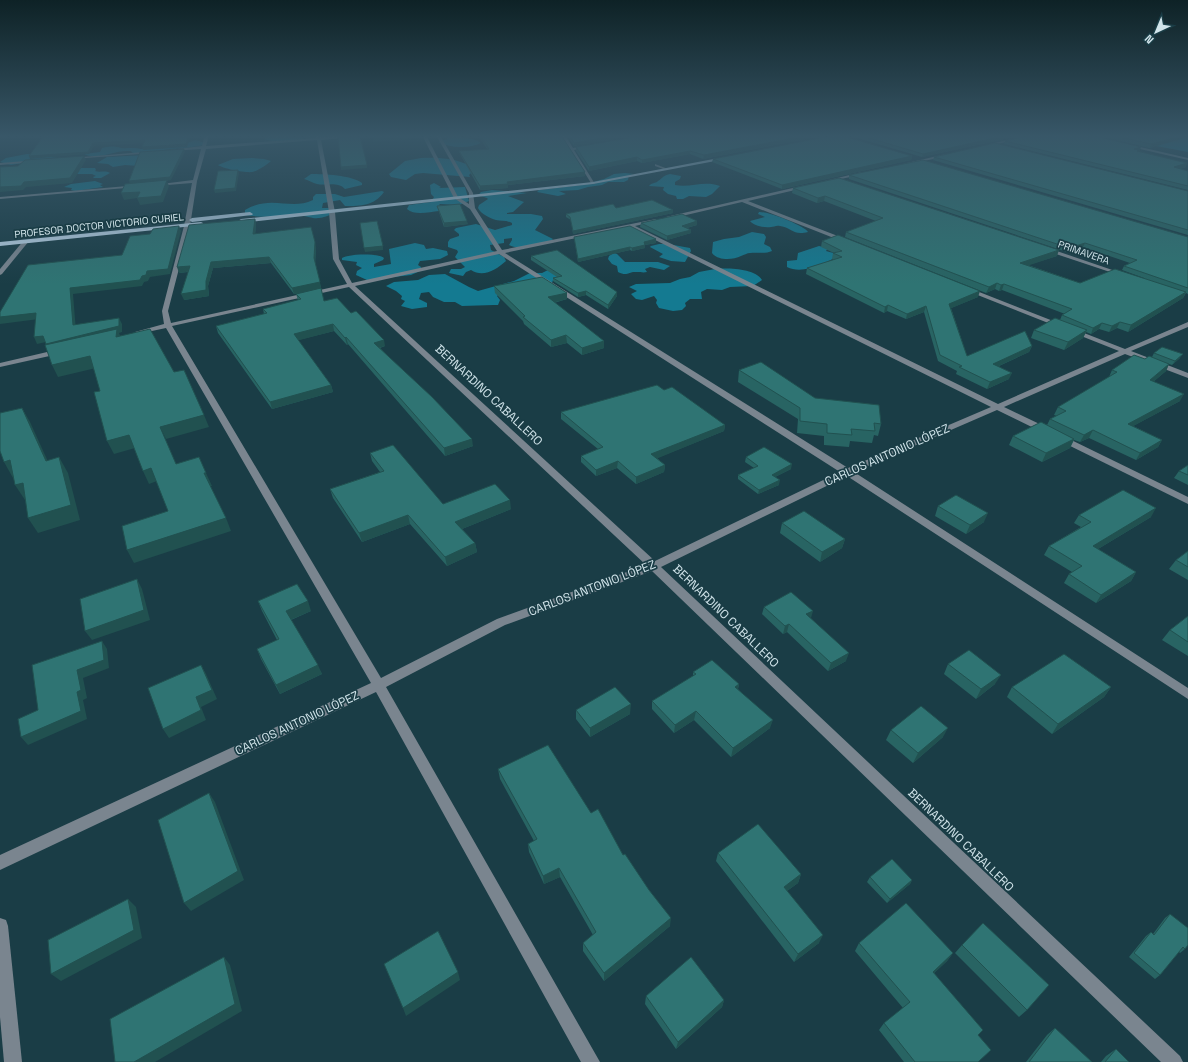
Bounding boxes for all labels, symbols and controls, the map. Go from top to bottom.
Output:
north arrow [1136,12,1176,52]
text: N [1142,32,1157,47]
street label: PROFESOR DOCTOR VICTORIO CURIEL [14,210,185,241]
street label: PRIMAVERA [1056,238,1112,268]
street label: BERNARDINO CABALLERO [432,341,546,449]
street label: CARLOS ANTONIO LÓPEZ [822,420,952,490]
street label: CARLOS ANTONIO LÓPEZ [526,556,658,620]
street label: BERNARDINO CABALLERO [670,561,782,671]
street label: CARLOS ANTONIO LÓPEZ [232,687,362,759]
street label: BERNARDINO CABALLERO [905,785,1017,895]

